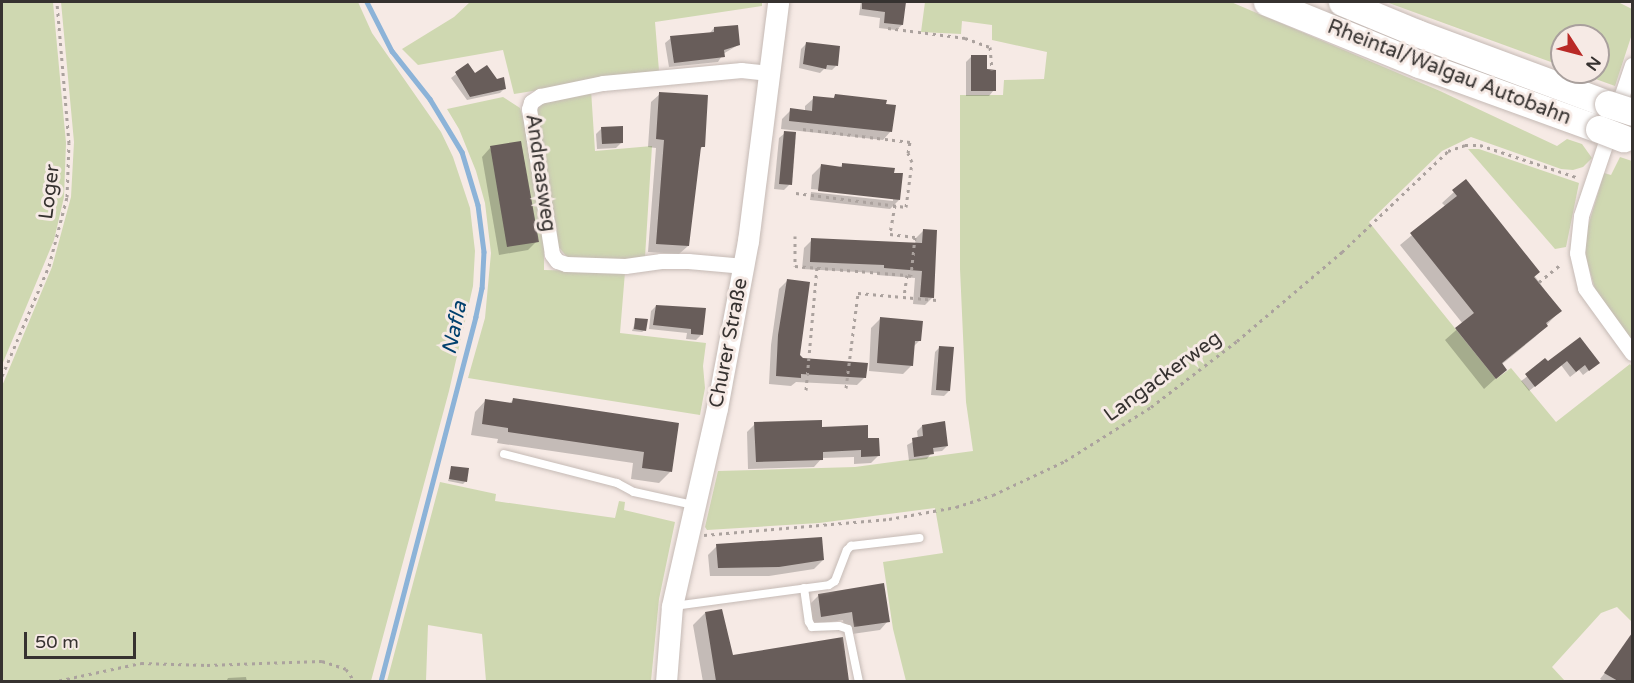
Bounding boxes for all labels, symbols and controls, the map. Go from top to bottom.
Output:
street label: Rheintal/Walgau Autobahn [1324,15,1574,131]
north arrow [1550,24,1610,84]
text: N [1581,52,1605,74]
street label: Andreasweg [520,113,560,233]
street label: Loger [35,163,65,221]
street label: Churer Straße [705,276,753,410]
water label: Nafla [437,299,473,357]
street label: Langackerweg [1100,326,1226,428]
scale bar [27,620,140,658]
text: 50 m [35,631,79,653]

